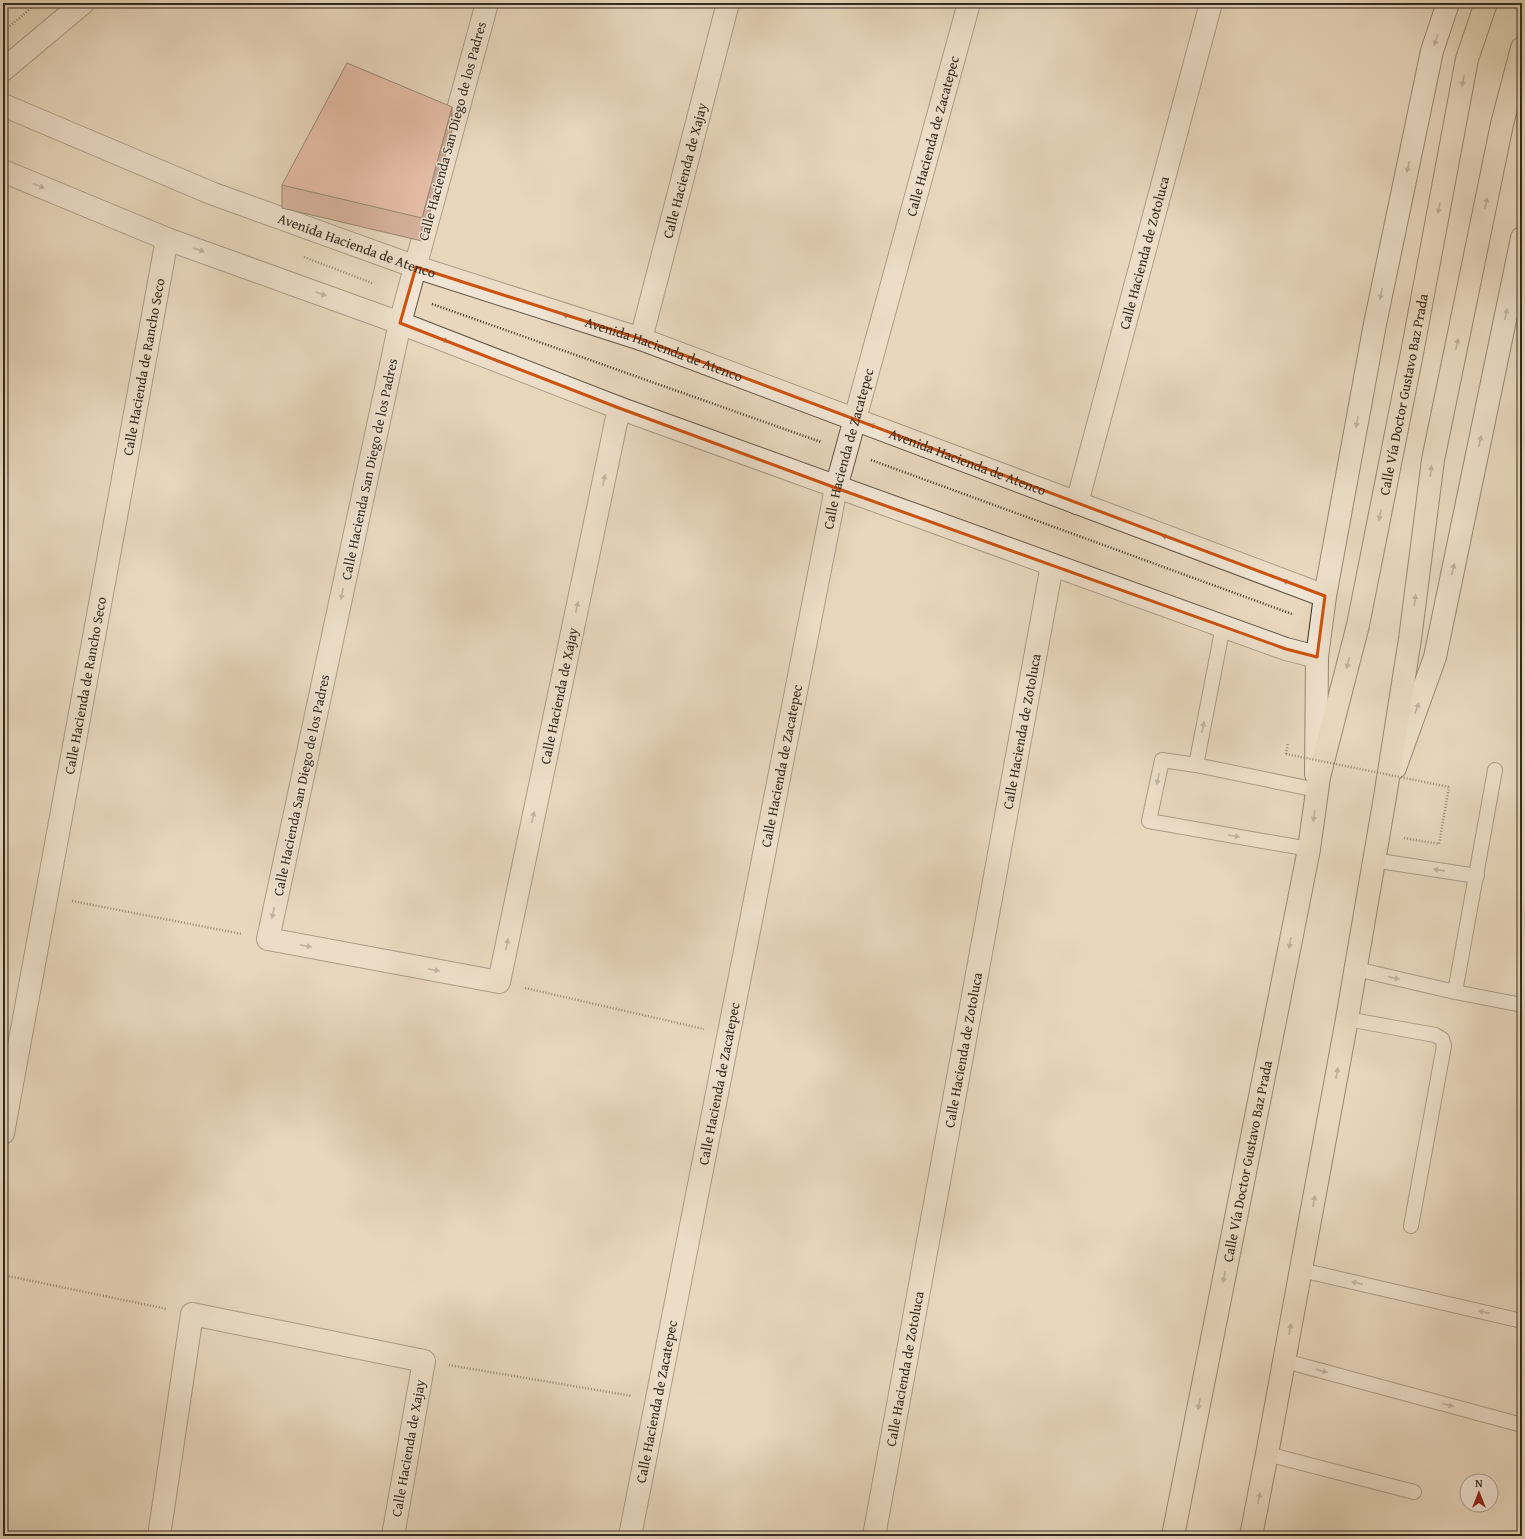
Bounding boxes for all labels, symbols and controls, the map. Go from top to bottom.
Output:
street label: Calle Hacienda San Diego de los Padres [413,19,491,243]
one-way arrow [1433,34,1439,46]
street label: Calle Hacienda de Zacatepec [901,54,964,218]
one-way arrow [1460,74,1466,87]
street label: Calle Hacienda de Xajay [657,101,712,241]
one-way arrow [1404,161,1410,173]
street label: Calle Hacienda de Zotoluca [1114,174,1174,332]
one-way arrow [34,183,46,189]
one-way arrow [1483,197,1489,209]
one-way arrow [1436,202,1442,215]
street label: Avenida Hacienda de Atenco [275,208,438,283]
one-way arrow [193,248,205,254]
street label: Calle Hacienda de Rancho Seco [117,276,170,457]
one-way arrow [1378,288,1384,300]
one-way arrow [315,292,327,298]
street label: Calle Vía Doctor Gustavo Baz Prada [1374,292,1433,497]
one-way arrow [1504,308,1510,320]
street label: Avenida Hacienda de Atenco [583,312,746,386]
one-way arrow [562,313,574,319]
one-way arrow [437,337,449,343]
one-way arrow [1454,338,1460,350]
street label: Calle Hacienda San Diego de los Padres [336,356,402,582]
street label: Calle Hacienda de Zacatepec [818,366,878,531]
one-way arrow [1354,416,1360,428]
one-way arrow [869,422,881,428]
street label: Avenida Hacienda de Atenco [886,423,1049,500]
one-way arrow [1477,435,1483,447]
one-way arrow [1428,465,1434,477]
one-way arrow [601,474,607,486]
one-way arrow [1376,509,1382,521]
one-way arrow [1160,533,1172,539]
one-way arrow [1450,562,1456,575]
one-way arrow [1282,579,1294,585]
one-way arrow [338,588,344,600]
one-way arrow [1412,594,1418,606]
street label: Calle Hacienda de Rancho Seco [59,595,111,776]
one-way arrow [575,601,581,613]
street label: Calle Hacienda de Xajay [535,625,583,766]
street label: Calle Hacienda de Zotoluca [997,652,1046,811]
one-way arrow [1345,656,1351,669]
street label: Calle Hacienda San Diego de los Padres [268,672,334,898]
street label: Calle Hacienda de Zacatepec [756,683,807,849]
one-way arrow [1414,701,1420,713]
one-way arrow [1200,721,1206,733]
one-way arrow [1154,772,1160,785]
one-way arrow [1311,809,1317,822]
one-way arrow [531,810,537,823]
one-way arrow [1228,833,1240,839]
one-way arrow [1433,867,1445,873]
one-way arrow [270,907,276,919]
one-way arrow [1287,937,1293,949]
one-way arrow [504,938,510,950]
one-way arrow [300,943,312,949]
one-way arrow [428,967,440,973]
street label: Calle Hacienda de Zotoluca [939,970,987,1129]
one-way arrow [1387,976,1400,982]
street label: Calle Hacienda de Zacatepec [693,1001,745,1167]
street label: Calle Vía Doctor Gustavo Baz Prada [1217,1058,1277,1264]
one-way arrow [1334,1067,1340,1079]
one-way arrow [1311,1195,1317,1207]
one-way arrow [1221,1271,1227,1283]
one-way arrow [1351,1280,1363,1286]
street label: Calle Hacienda de Zotoluca [881,1289,929,1448]
one-way arrow [1478,1309,1490,1315]
street label: Calle Hacienda de Zacatepec [631,1318,682,1485]
one-way arrow [1288,1323,1294,1335]
one-way arrow [1317,1368,1329,1374]
street label: Calle Hacienda de Xajay [386,1378,430,1518]
one-way arrow [1196,1398,1202,1411]
one-way arrow [1442,1402,1454,1408]
north arrow [1459,1473,1499,1513]
text: N [1475,1475,1483,1491]
one-way arrow [1256,1492,1262,1504]

